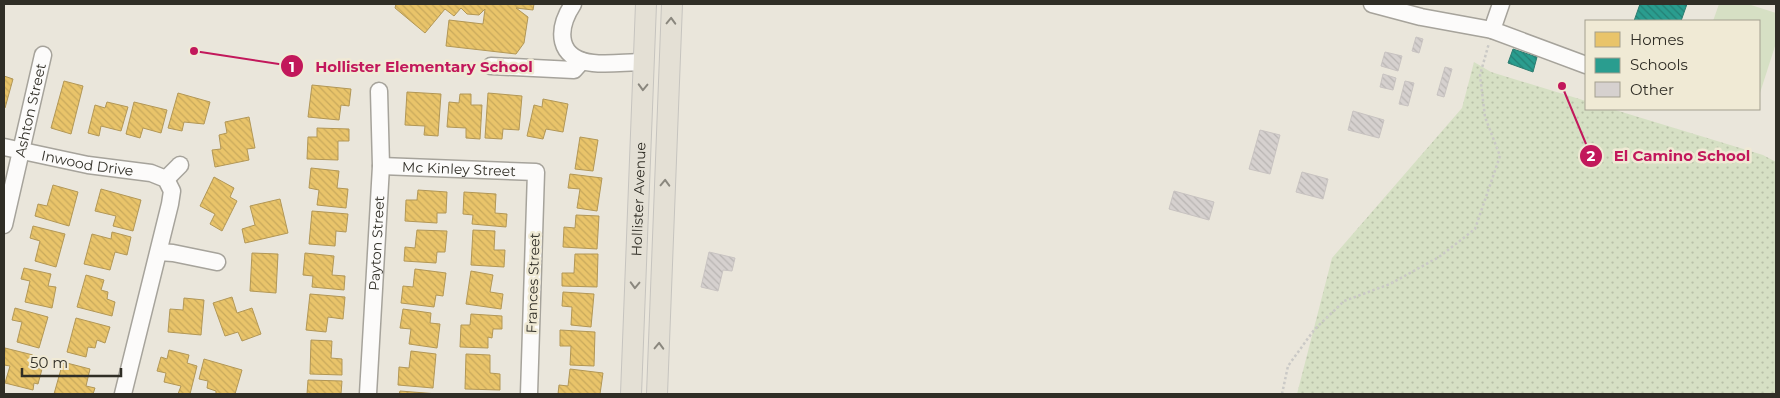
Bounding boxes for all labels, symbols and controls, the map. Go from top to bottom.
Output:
one-way arrow [666,17,676,24]
legend [1585,20,1760,110]
text: Homes [1630,30,1684,49]
callout: Hollister Elementary School [280,51,542,81]
text: Schools [1630,55,1688,74]
text: 1 [289,57,295,76]
text: Hollister Elementary School [315,57,533,76]
street label: Ashton Street [11,61,50,159]
text: Other [1630,80,1674,99]
one-way arrow [637,84,648,92]
callout: El Camino School [1579,141,1761,171]
street label: Hollister Avenue [627,142,650,257]
street label: Inwood Drive [40,146,134,180]
text: 2 [1587,146,1596,165]
text: El Camino School [1614,146,1750,165]
street label: Mc Kinley Street [402,158,517,180]
one-way arrow [660,179,670,186]
street label: Payton Street [365,195,388,291]
street label: Frances Street [522,232,544,334]
one-way arrow [630,282,640,289]
one-way arrow [653,341,664,349]
scale bar [22,346,121,378]
text: 50 m [30,353,68,372]

